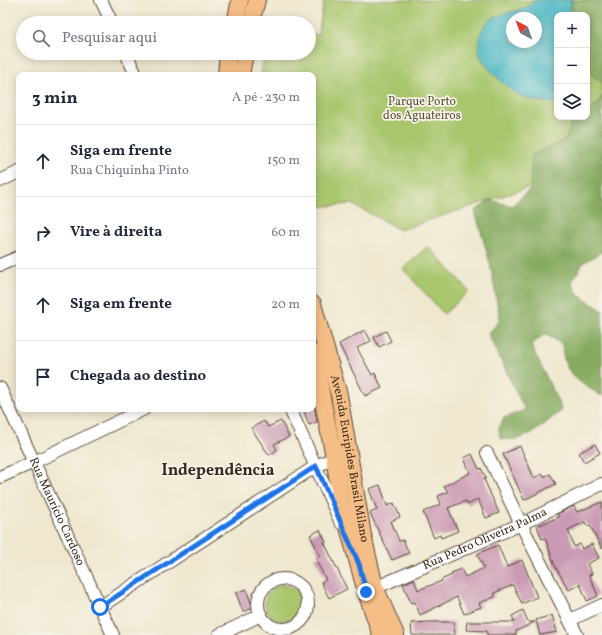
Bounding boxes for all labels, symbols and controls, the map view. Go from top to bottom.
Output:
north arrow [506,12,542,48]
map controls [554,12,590,120]
button: + [554,12,590,48]
search box [16,16,316,60]
icon: search [30,27,52,49]
text: Pesquisar aqui [62,28,157,49]
button: − [554,48,590,84]
button: layers [554,84,590,120]
text: 3 min [32,87,78,110]
text: A pé · 230 m [232,89,300,107]
park label: Parque Porto dos Aguateiros [383,94,461,124]
text: Siga em frente [70,141,172,162]
icon: ahead [32,150,54,172]
text: 150 m [267,152,300,170]
text: Rua Chiquinha Pinto [70,162,189,180]
icon: right [32,222,54,244]
text: Vire à direita [70,222,162,243]
text: 60 m [272,224,300,242]
icon: ahead [32,294,54,316]
text: Siga em frente [70,294,172,315]
text: 20 m [271,296,300,314]
icon: arrive [32,366,54,388]
text: Chegada ao destino [70,366,206,387]
street label: Avenida Euripides Brasil Milano [326,373,372,544]
street label: Rua Maurício Cardoso [25,455,88,568]
district label: Independência [162,460,275,482]
street label: Rua Pedro Oliveira Palma [420,504,550,574]
route end [357,583,375,601]
route start [91,598,109,616]

